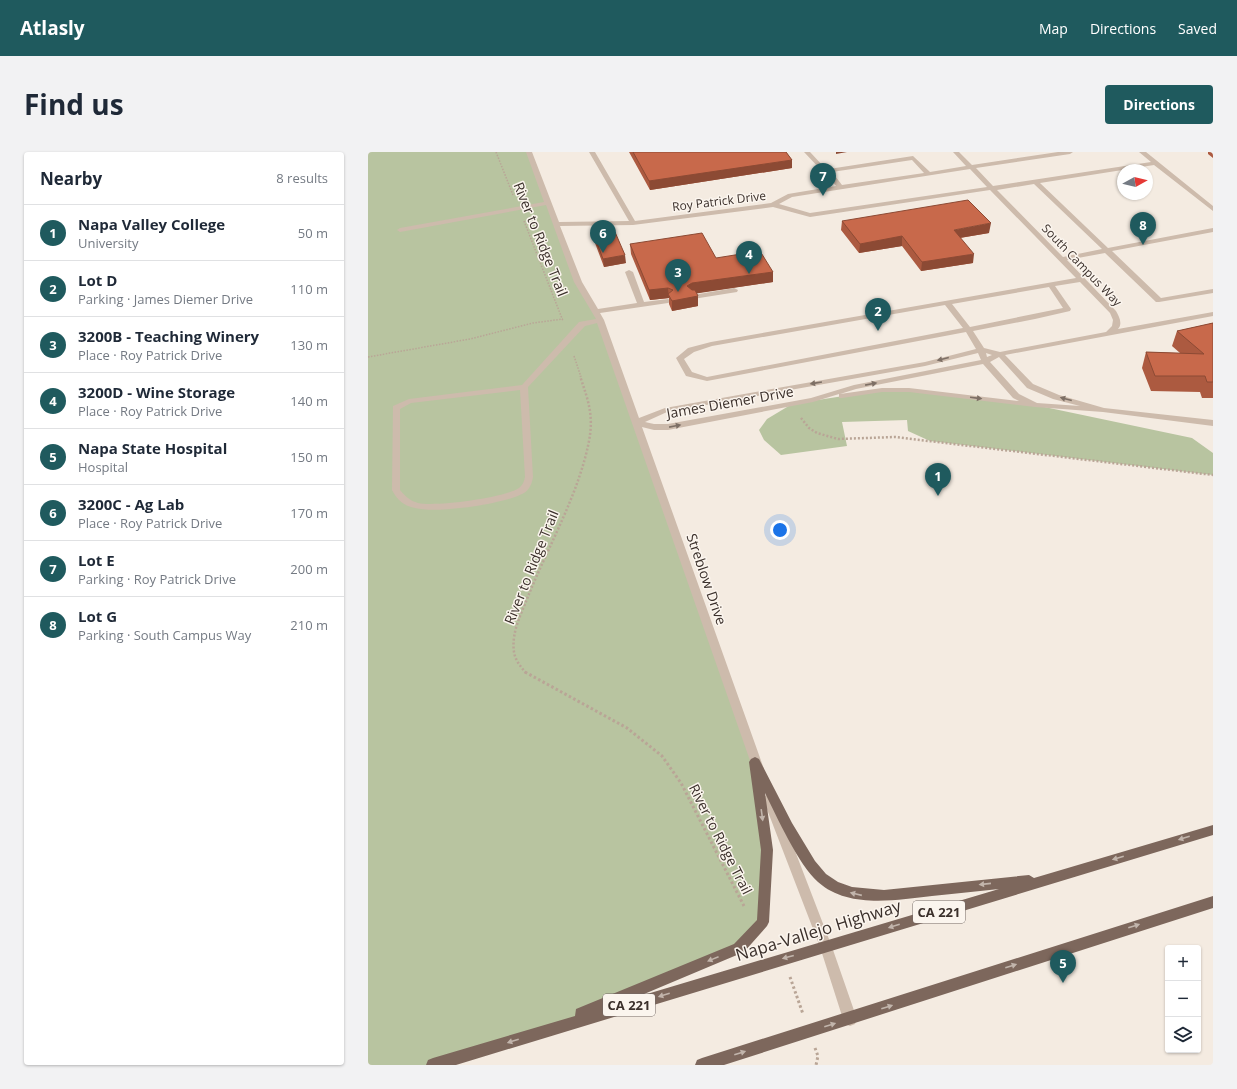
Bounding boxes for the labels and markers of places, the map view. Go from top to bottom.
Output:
pin: 7 [810,163,836,196]
pin: 8 [1130,212,1156,245]
pin: 6 [590,220,616,253]
pin: 4 [736,241,762,274]
pin: 3 [665,259,691,292]
pin: 2 [865,298,891,331]
pin: 1 [925,463,951,496]
pin: 5 [1050,950,1076,983]

